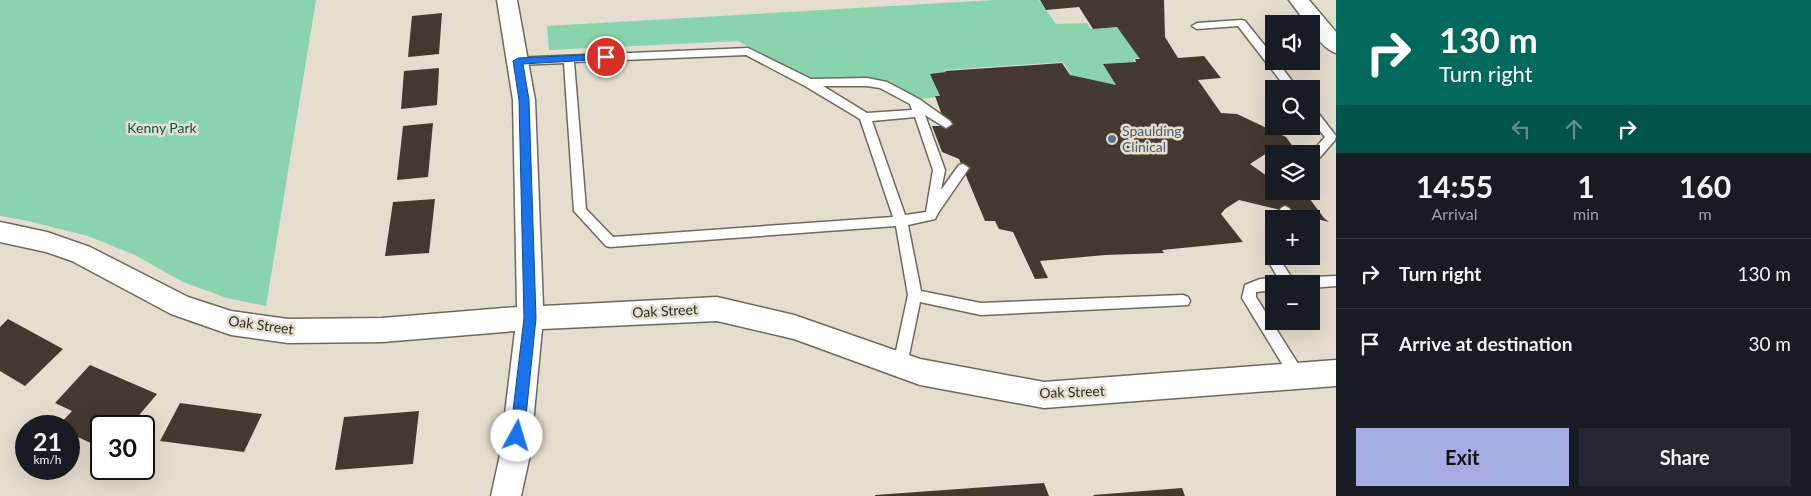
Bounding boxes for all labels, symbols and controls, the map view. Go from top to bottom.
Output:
map controls [1265,15,1320,330]
button: sound [1265,15,1320,70]
text: 130 m [1439,18,1538,60]
icon: right [1356,20,1421,85]
pin [585,36,627,78]
icon: arrive [592,43,620,71]
text: Turn right [1439,60,1533,87]
button: search [1265,80,1320,135]
icon: left [1507,115,1535,143]
icon: ahead [1560,115,1588,143]
icon: right [1613,115,1641,143]
park label: Kenny Park [127,119,198,136]
place label: Spaulding Clinical [1122,122,1182,155]
marker: Spaulding Clinical [1106,133,1118,145]
button: layers [1265,145,1320,200]
text: 14:55 [1416,168,1493,204]
text: 1 [1577,168,1595,204]
text: 160 [1679,168,1731,204]
text: Arrival [1431,204,1478,223]
text: min [1573,204,1599,223]
text: m [1698,204,1712,223]
button: + [1265,210,1320,265]
icon: right [1356,260,1384,288]
text: Turn right [1399,262,1481,285]
text: 130 m [1737,262,1791,285]
button: − [1265,275,1320,330]
street label: Oak Street [632,300,698,321]
street label: Oak Street [227,312,295,337]
icon: arrive [1356,330,1384,358]
text: Arrive at destination [1399,332,1572,355]
text: 30 m [1748,332,1791,355]
street label: Oak Street [1039,382,1105,401]
position arrow [490,409,542,461]
speed limit sign: 30 [90,415,155,480]
text: 21 [33,426,62,456]
button: Exit [1356,428,1569,486]
button: Share [1579,428,1791,486]
text: km/h [33,452,62,467]

